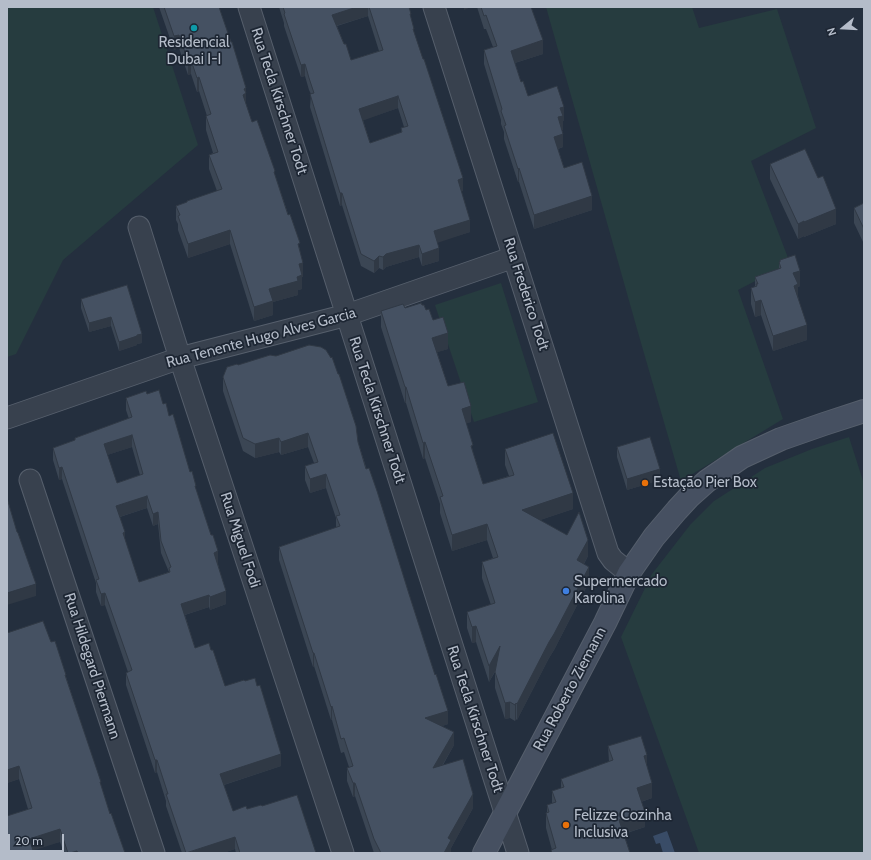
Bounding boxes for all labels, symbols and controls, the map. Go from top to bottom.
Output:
north arrow [823,8,863,48]
marker: Residencial Dubai I-I [189,23,199,33]
street label: Rua Tecla Kirschner Todt [247,25,311,177]
text: N [824,26,839,38]
place label: Residencial Dubai I-I [159,34,229,69]
street label: Rua Frederico Todt [499,235,553,353]
street label: Rua Tenente Hugo Alves Garcia [164,304,358,372]
street label: Rua Tecla Kirschner Todt [345,334,409,486]
place label: Estação Pier Box [653,474,757,492]
marker: Estação Pier Box [640,478,650,488]
street label: Rua Miguel Fodi [216,490,264,590]
place label: Supermercado Karolina [574,573,667,608]
marker: Supermercado Karolina [561,586,571,596]
street label: Rua Hildegard Piermann [60,591,124,741]
street label: Rua Roberto Ziemann [530,624,610,754]
street label: Rua Tecla Kirschner Todt [443,643,507,795]
place label: Felizze Cozinha Inclusiva [574,807,672,842]
marker: Felizze Cozinha Inclusiva [561,820,571,830]
scale bar [10,826,66,852]
text: 20 m [15,833,43,848]

